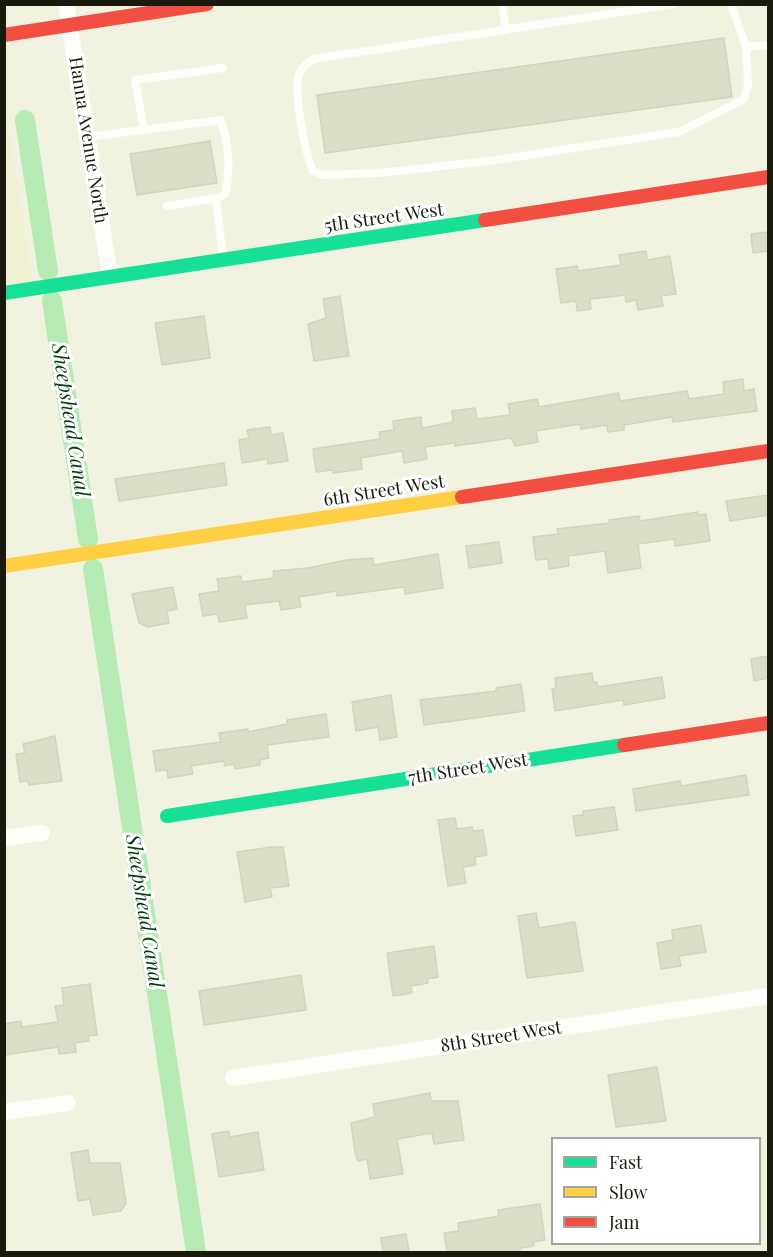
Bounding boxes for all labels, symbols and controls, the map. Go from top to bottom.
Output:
street label: Hanna Avenue North [64,55,112,225]
street label: 5th Street West [323,199,445,237]
water label: Sheepshead Canal [46,342,94,498]
street label: 6th Street West [322,471,446,511]
street label: 7th Street West [407,749,529,789]
water label: Sheepshead Canal [120,833,168,989]
street label: 8th Street West [439,1017,563,1057]
legend [551,1137,761,1245]
text: Fast [609,1150,642,1174]
text: Slow [609,1180,647,1204]
text: Jam [609,1210,639,1234]

